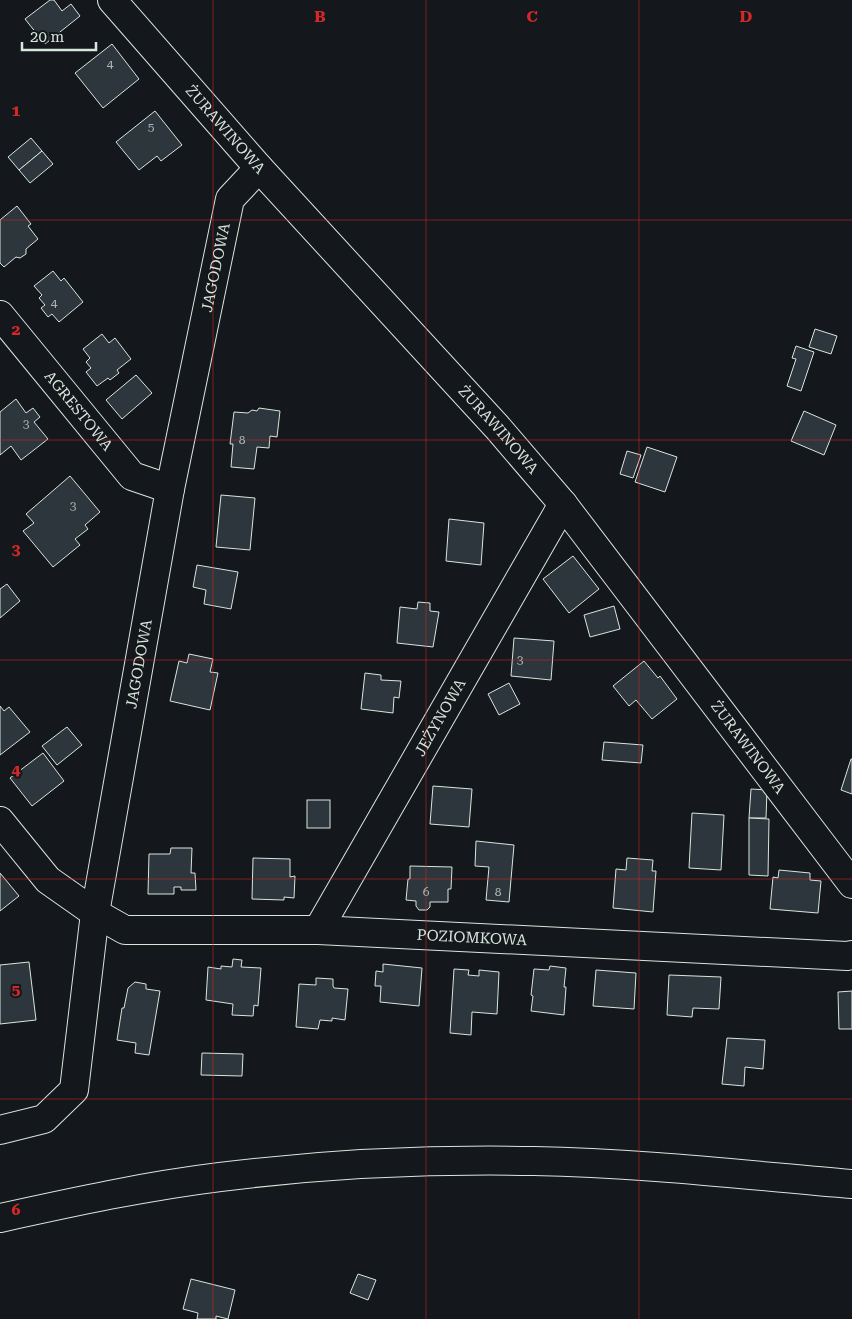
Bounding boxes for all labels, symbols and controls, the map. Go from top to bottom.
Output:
text: B [314,7,326,26]
text: C [526,7,538,26]
text: D [740,7,753,26]
scale bar [22,20,96,52]
text: 20 m [30,28,65,46]
house number: 4 [107,57,114,71]
street label: ŻURAWINOWA [182,81,269,178]
text: 1 [12,101,21,120]
house number: 5 [148,120,155,134]
street label: JAGODOWA [198,221,234,314]
house number: 4 [51,296,58,310]
text: 2 [12,320,21,339]
street label: AGRESTOWA [41,367,117,455]
street label: ŻURAWINOWA [455,382,543,478]
house number: 3 [23,417,30,431]
house number: 8 [239,433,246,447]
house number: 3 [70,499,77,513]
text: 3 [12,540,21,559]
street label: JAGODOWA [122,618,156,710]
house number: 3 [517,653,524,667]
street label: JEŻYNOWA [411,675,470,760]
street label: ŻURAWINOWA [707,697,789,798]
text: 4 [12,760,21,779]
house number: 6 [423,885,430,899]
house number: 8 [495,885,502,899]
street label: POZIOMKOWA [416,926,528,949]
text: 5 [12,980,21,999]
text: 6 [12,1200,21,1219]

